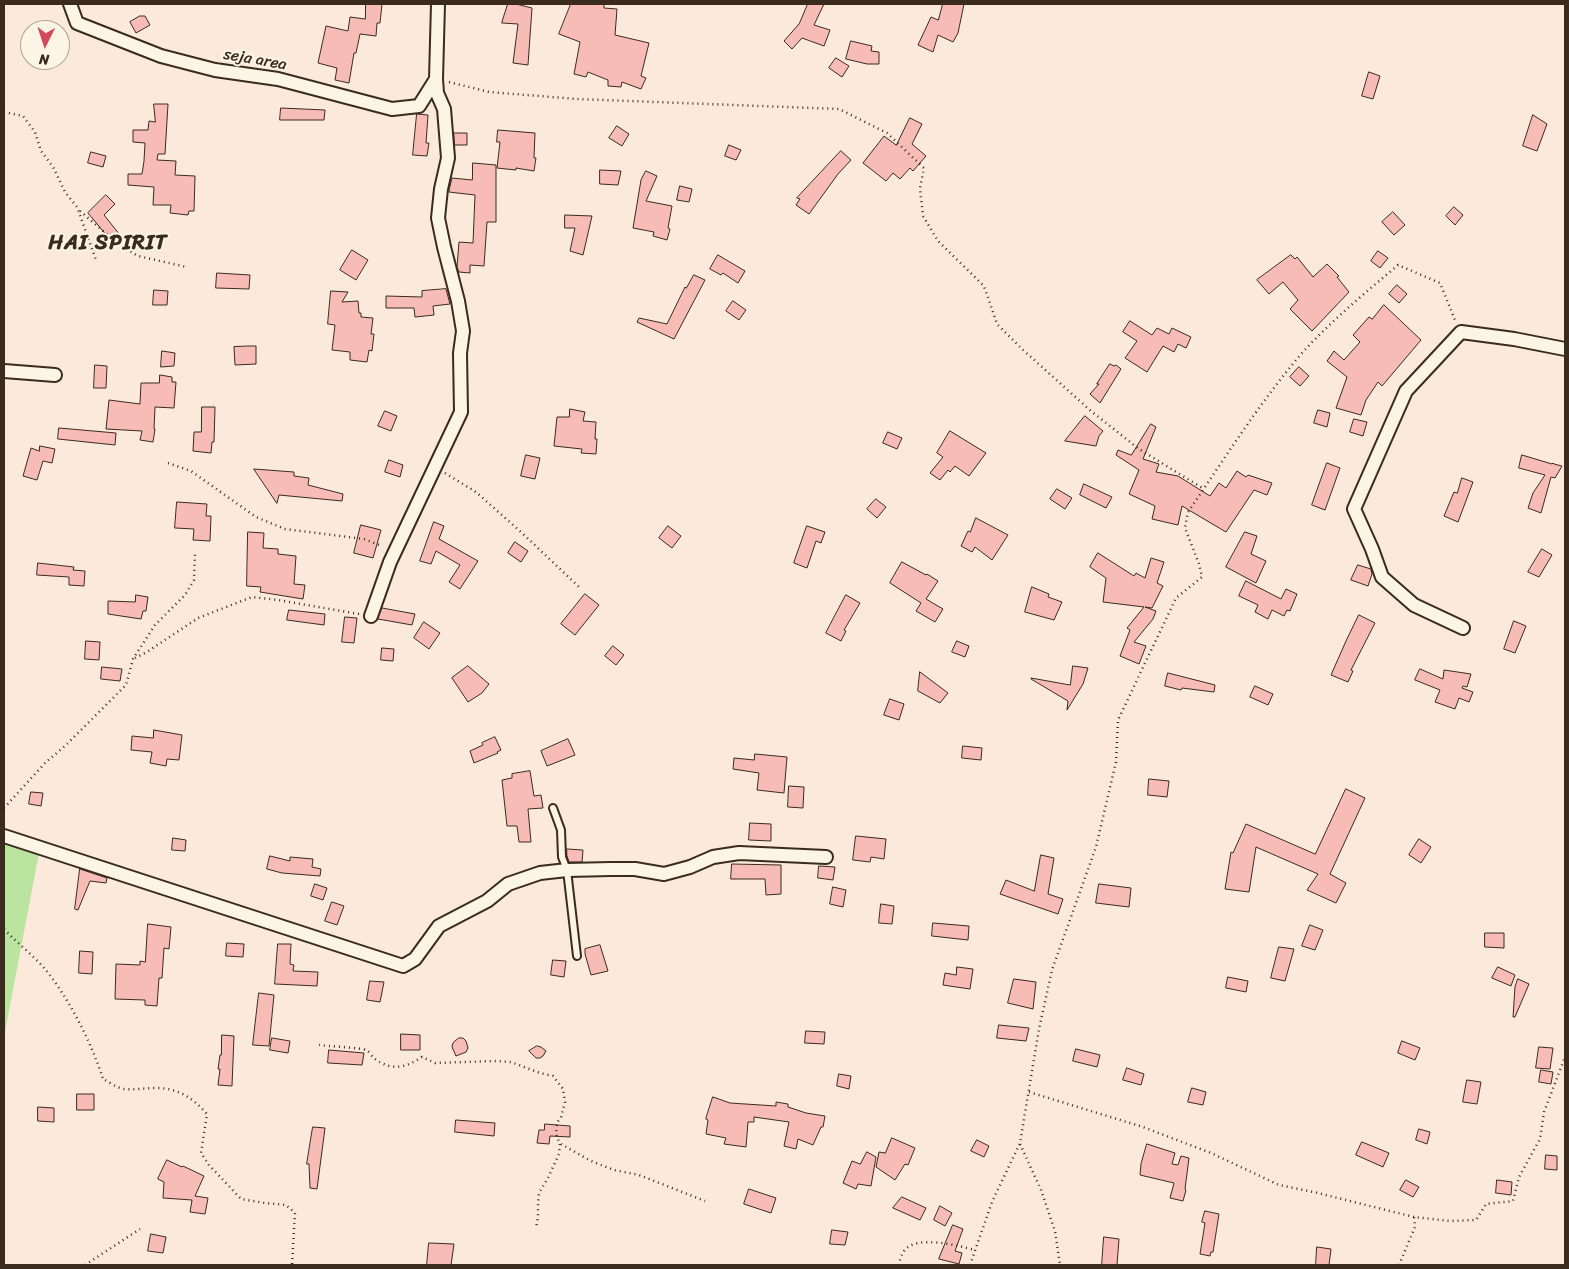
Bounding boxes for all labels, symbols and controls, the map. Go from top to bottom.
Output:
north arrow [20,20,70,70]
street label: seja area [222,45,288,75]
text: N [38,47,50,72]
district label: HAI SPIRIT [49,231,167,257]

